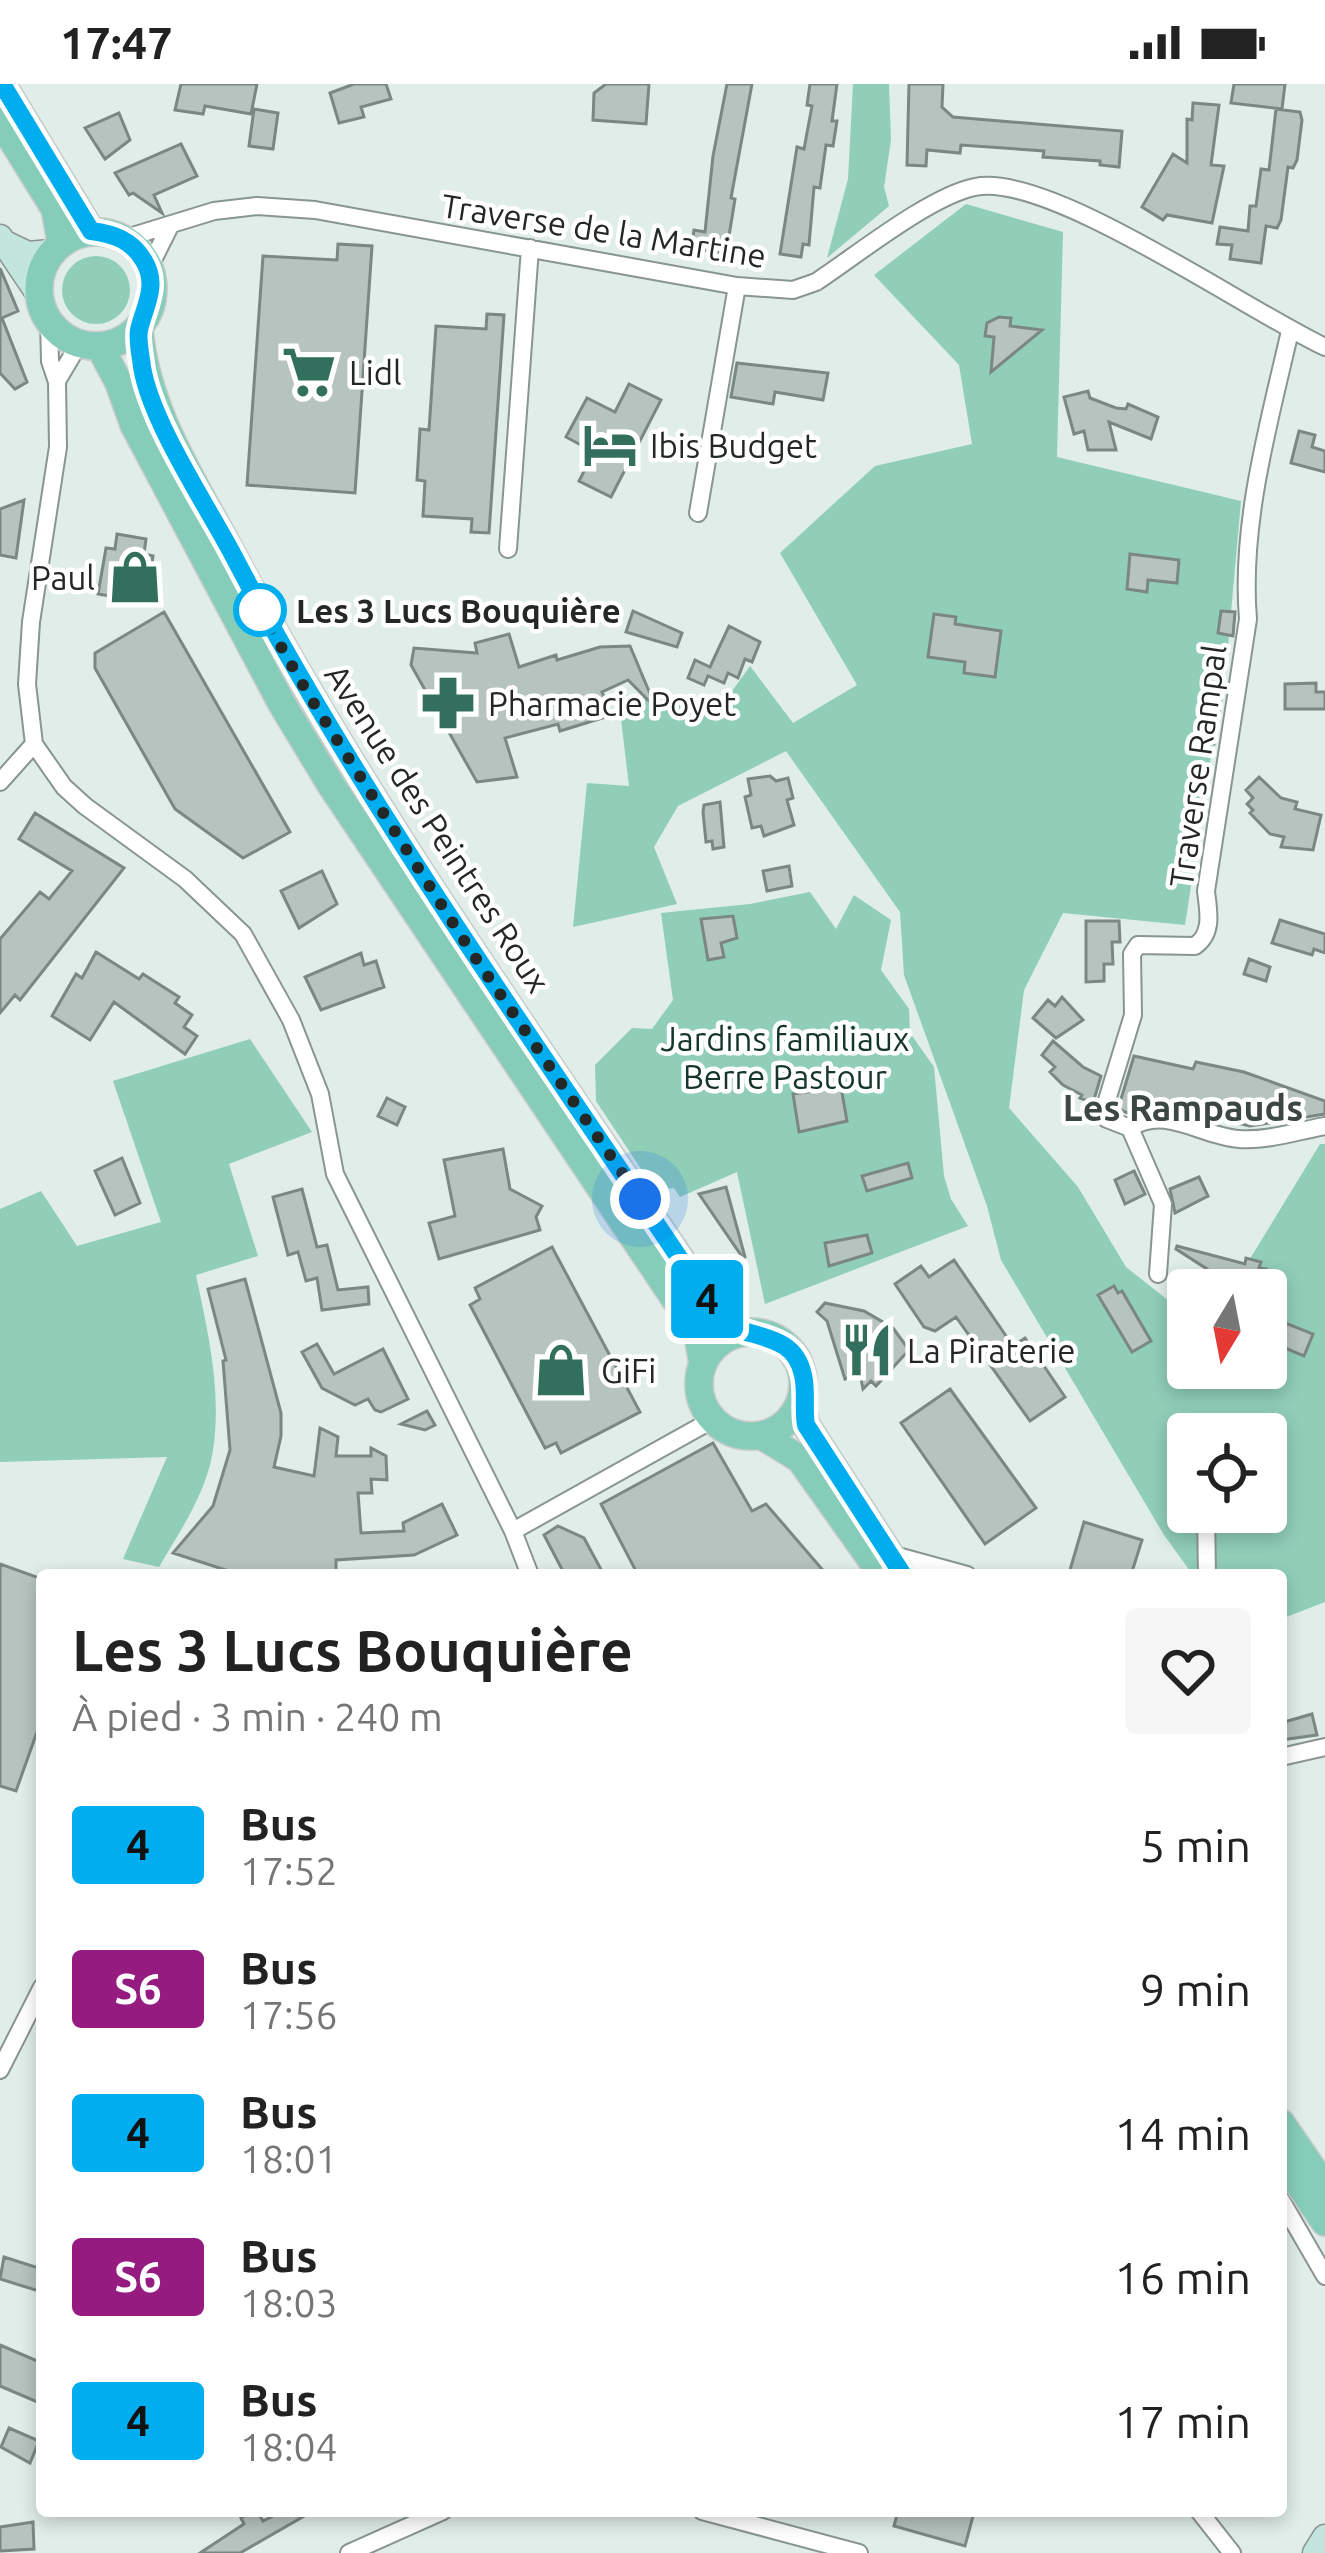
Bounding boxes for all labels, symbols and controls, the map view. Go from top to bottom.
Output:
text: 17:47 [60,17,173,68]
street label: Traverse de la Martine [439,186,769,274]
supermarket icon: Lidl [280,343,338,401]
place label: Lidl [349,354,402,391]
hotel icon: Ibis Budget [581,416,639,474]
place label: Ibis Budget [650,427,817,464]
shop icon: Paul [106,548,164,606]
place label: Paul [31,559,95,596]
marker: Les 3 Lucs Bouquière [235,585,285,635]
place label: Les 3 Lucs Bouquière [296,592,621,629]
street label: Traverse Rampal [1162,642,1232,890]
street label: Avenue des Peintres Roux [318,657,558,999]
pharmacy icon: Pharmacie Poyet [419,674,477,732]
place label: Pharmacie Poyet [488,685,736,722]
park label: Jardins familiaux Berre Pastour [661,1020,909,1095]
district label: Les Rampauds [1063,1087,1303,1128]
your location [610,1169,670,1229]
line badge: 4 [668,1260,746,1338]
north arrow [1167,1269,1287,1389]
map controls [1167,1269,1287,1533]
text: 4 [695,1275,719,1322]
restaurant icon: La Piraterie [838,1321,896,1379]
place label: La Piraterie [907,1332,1075,1369]
shop icon: GiFi [532,1341,590,1399]
place label: GiFi [601,1352,656,1389]
button: locate [1167,1413,1287,1533]
button: heart [1125,1608,1251,1734]
text: Les 3 Lucs Bouquière [72,1618,633,1682]
text: À pied · 3 min · 240 m [72,1695,443,1738]
text: Bus [240,1798,317,1849]
text: 5 min [1140,1820,1251,1871]
text: 4 [126,1821,150,1868]
text: 17:52 [240,1849,338,1892]
text: Bus [240,1942,317,1993]
text: 9 min [1140,1964,1251,2015]
text: S6 [114,1965,162,2012]
text: 17:56 [240,1993,338,2036]
text: Bus [240,2086,317,2137]
text: 14 min [1114,2108,1251,2159]
text: 4 [126,2109,150,2156]
text: 18:01 [240,2137,338,2180]
text: Bus [240,2230,317,2281]
text: 16 min [1114,2252,1251,2303]
text: S6 [114,2253,162,2300]
text: 18:03 [240,2281,338,2324]
text: Bus [240,2374,317,2425]
text: 17 min [1114,2396,1251,2447]
text: 4 [126,2397,150,2444]
text: 18:04 [240,2425,338,2468]

